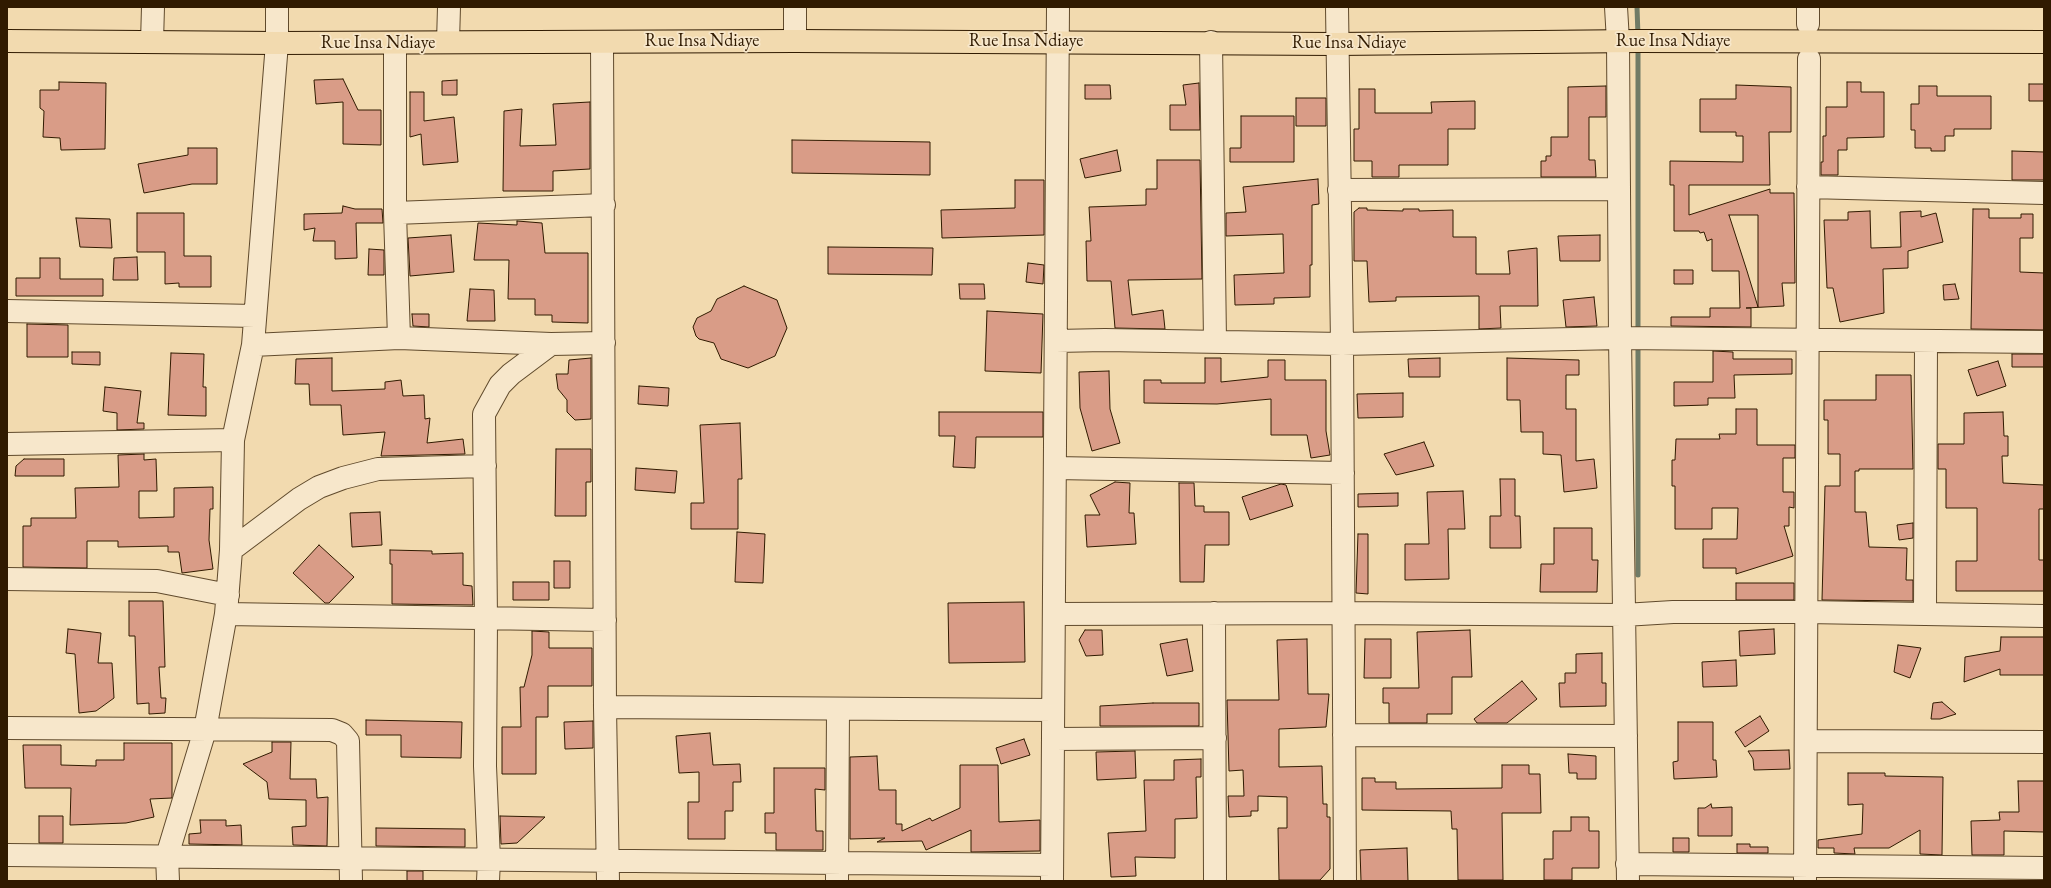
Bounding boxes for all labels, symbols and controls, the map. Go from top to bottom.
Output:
street label: Rue Insa Ndiaye [645,30,759,52]
street label: Rue Insa Ndiaye [969,30,1083,52]
street label: Rue Insa Ndiaye [1616,30,1730,52]
street label: Rue Insa Ndiaye [321,32,435,54]
street label: Rue Insa Ndiaye [1292,32,1406,54]

